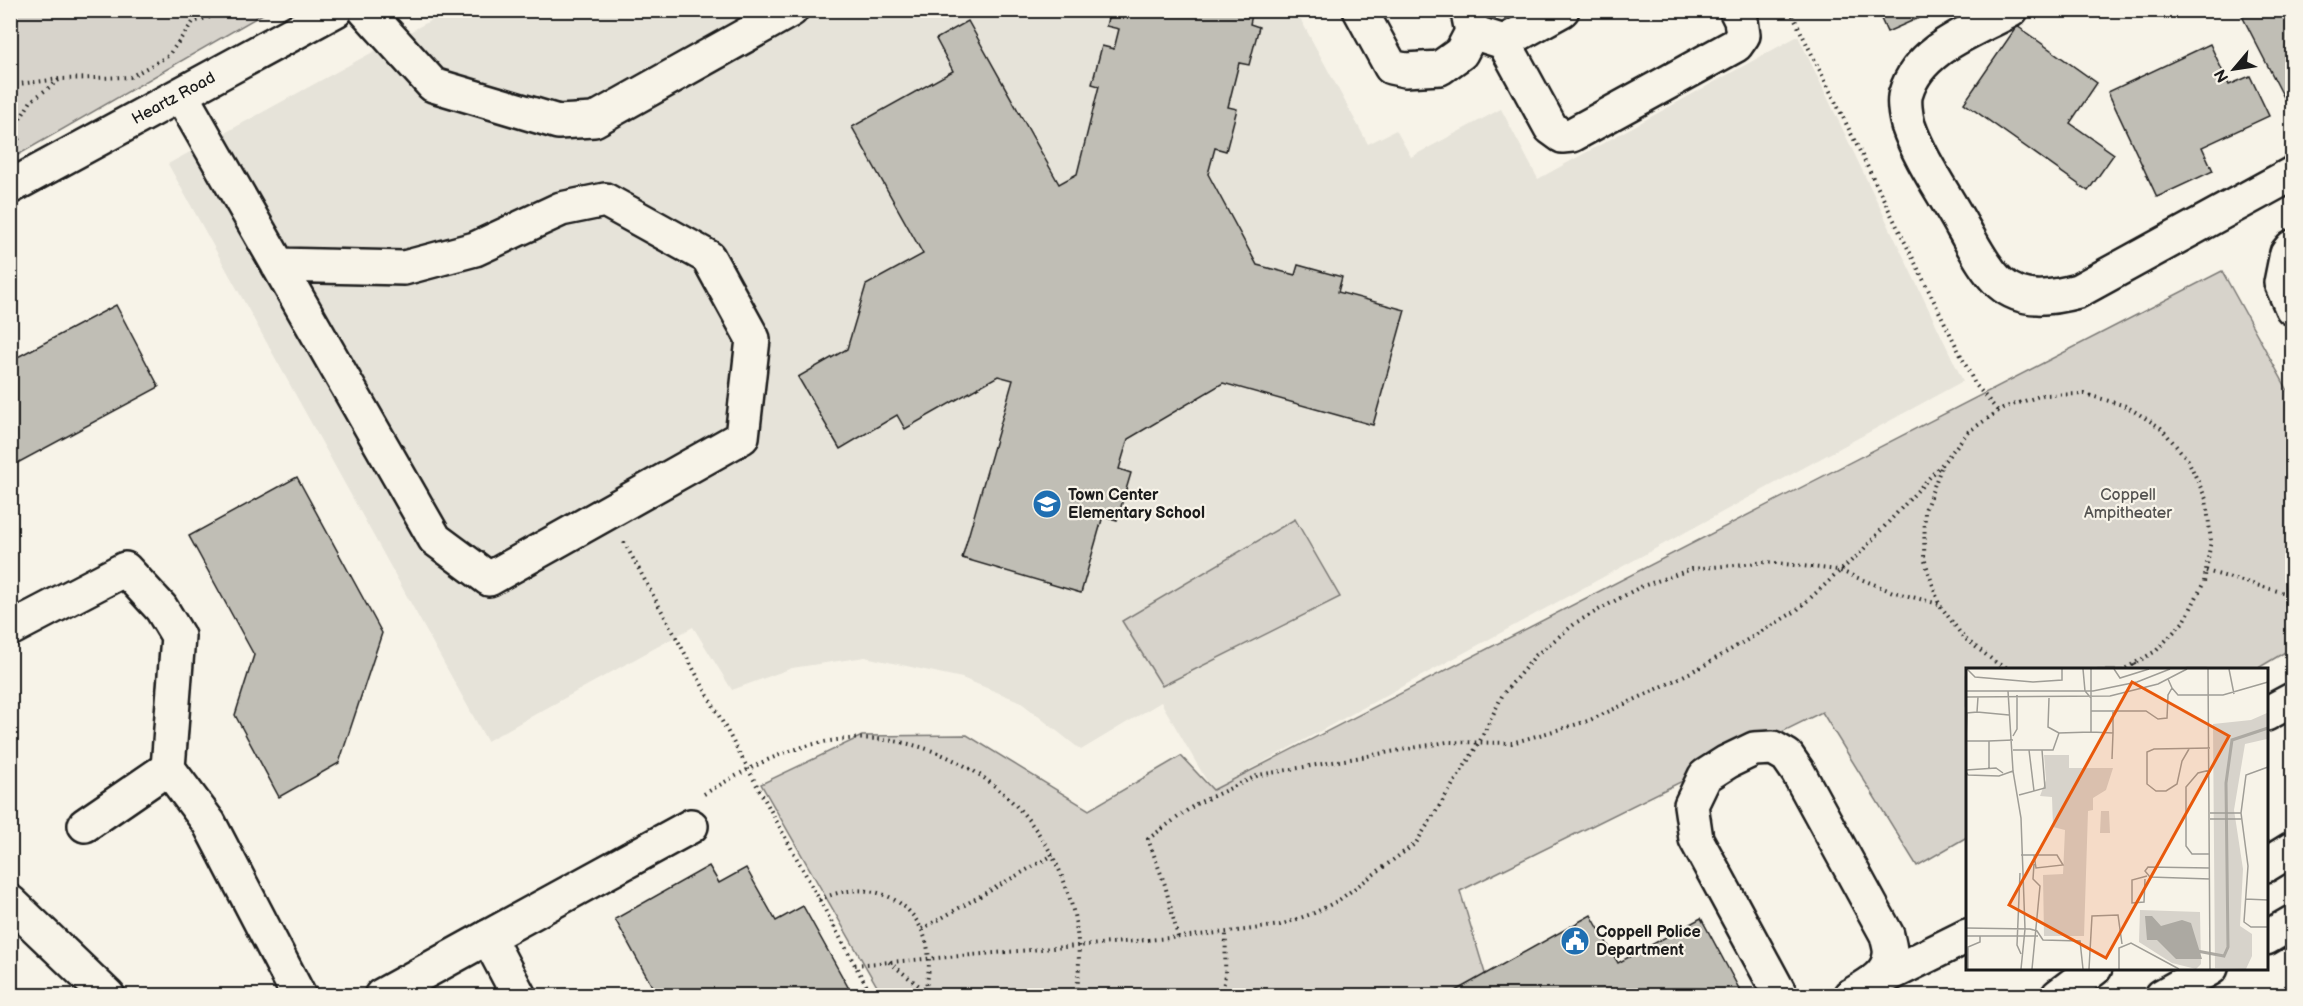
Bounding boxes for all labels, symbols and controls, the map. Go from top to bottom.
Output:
north arrow [2204,39,2264,99]
text: N [2211,66,2233,85]
street label: Heartz Road [129,68,218,129]
place label: Town Center Elementary School [1068,486,1205,523]
park label: Coppell Ampitheater [2084,486,2172,523]
school or university icon: Town Center Elementary School [1031,488,1063,520]
inset map [1966,668,2267,970]
place label: Coppell Police Department [1596,923,1701,960]
public building icon: Coppell Police Department [1559,925,1591,957]

